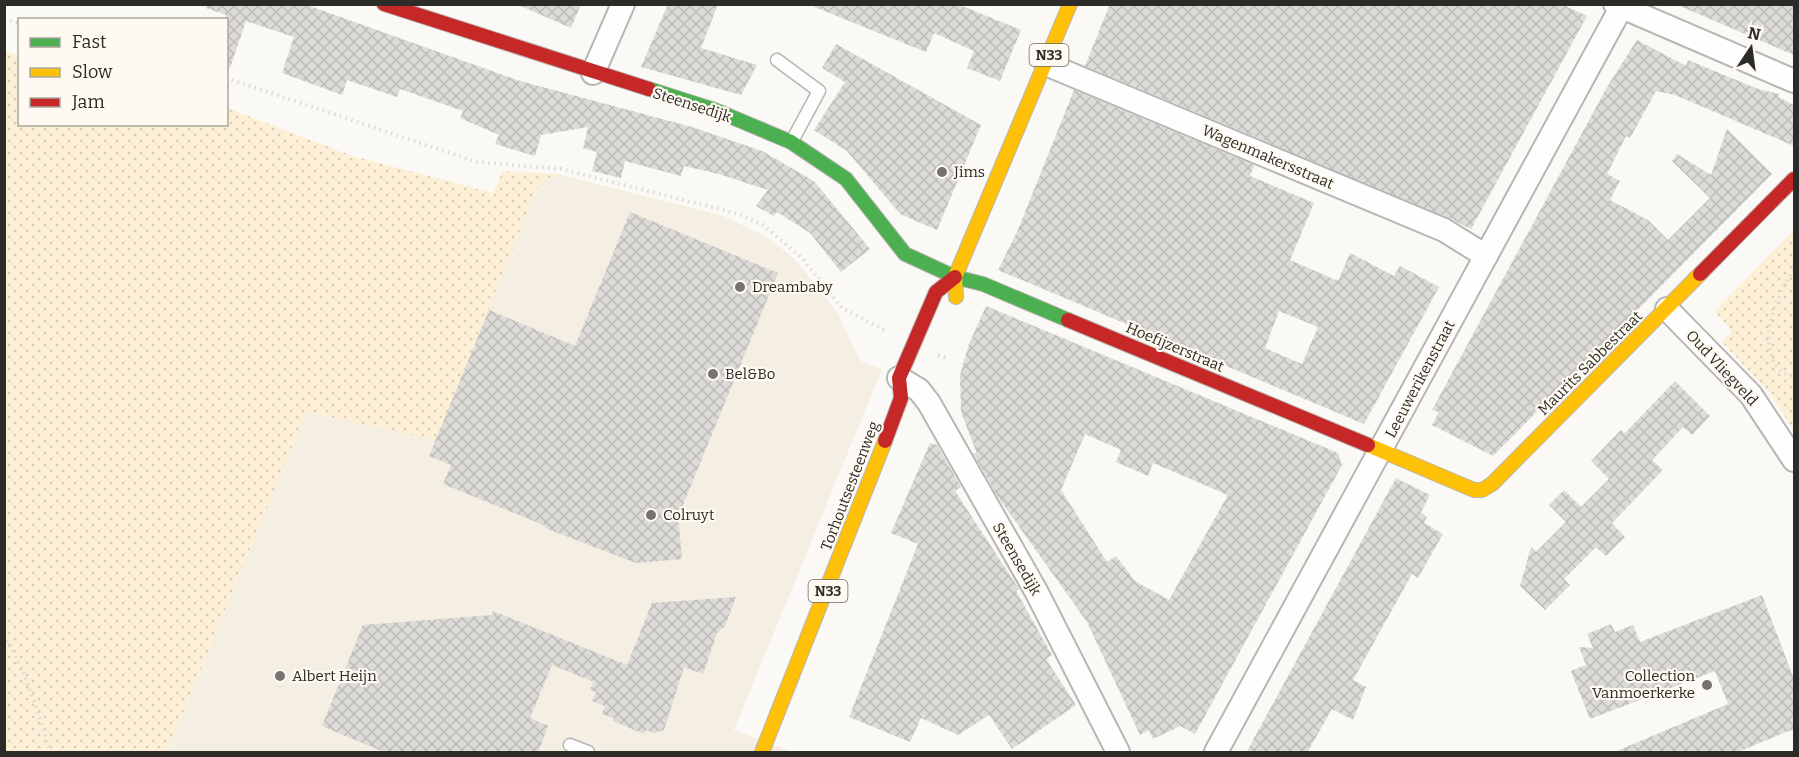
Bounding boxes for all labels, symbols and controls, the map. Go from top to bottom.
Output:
legend [18,18,228,126]
north arrow [1721,18,1781,78]
text: N [1746,23,1762,45]
text: Fast [72,31,107,53]
road number: N33 [1030,44,1068,66]
text: Slow [72,61,113,83]
street label: Steensedijk [651,84,734,126]
text: Jam [71,91,105,113]
street label: Wagenmakersstraat [1200,121,1337,193]
place label: Jims [953,163,985,181]
marker: Jims [935,165,949,179]
place label: Dreambaby [752,278,833,296]
marker: Dreambaby [733,280,747,294]
street label: Maurits Sabbestraat [1534,307,1646,419]
street label: Leeuwerikenstraat [1381,317,1459,441]
street label: Hoefijzerstraat [1123,318,1227,376]
street label: Oud Vliegveld [1682,327,1762,410]
place label: Bel&Bo [725,365,776,383]
marker: Bel&Bo [706,367,720,381]
street label: Torhoutsesteenweg [817,419,883,553]
place label: Colruyt [663,506,715,524]
marker: Colruyt [644,508,658,522]
street label: Steensedijk [989,519,1045,599]
road number: N33 [808,580,848,602]
place label: Albert Heijn [292,667,377,685]
place label: Collection Vanmoerkerke [1592,667,1695,702]
marker: Albert Heijn [273,669,287,683]
marker: Collection Vanmoerkerke [1700,678,1714,692]

